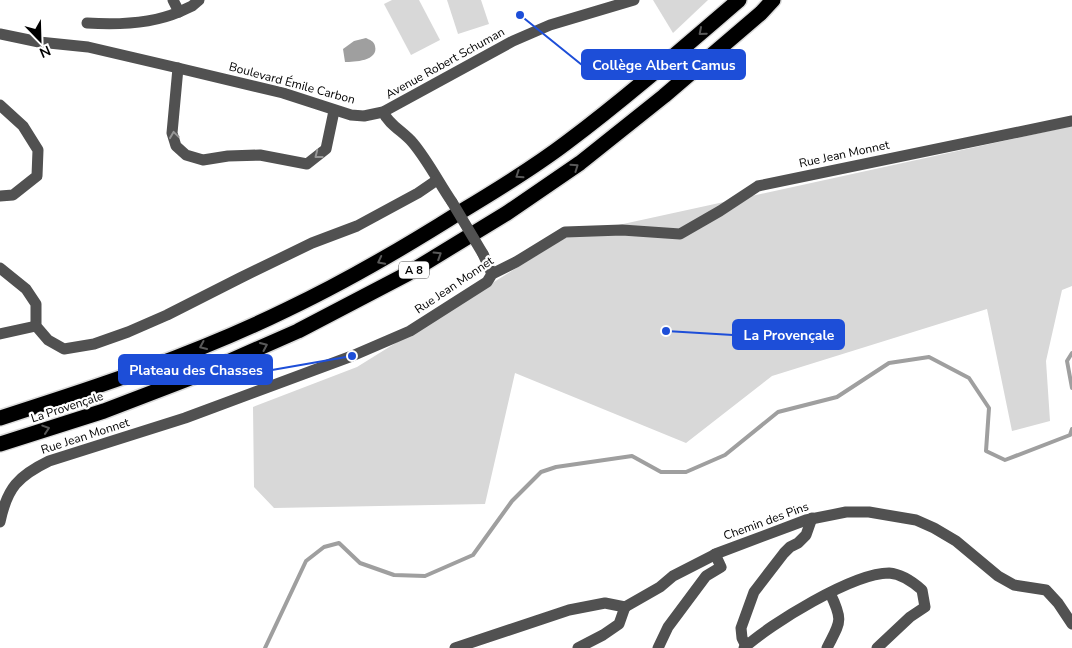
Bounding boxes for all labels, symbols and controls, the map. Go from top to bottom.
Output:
north arrow [15,15,65,65]
street label: Avenue Robert Schuman [383,24,507,102]
one-way arrow [699,26,708,35]
text: N [36,41,53,62]
callout: Collège Albert Camus [582,50,745,79]
text: Collège Albert Camus [592,56,736,75]
street label: Boulevard Émile Carbon [227,58,357,108]
one-way arrow [169,131,180,139]
street label: Rue Jean Monnet [797,136,891,171]
one-way arrow [314,149,324,158]
one-way arrow [569,164,579,173]
one-way arrow [515,169,525,178]
one-way arrow [433,251,442,261]
street label: Rue Jean Monnet [411,252,497,317]
one-way arrow [377,255,386,265]
road number: A 8 [399,262,429,278]
callout: La Provençale [733,320,844,349]
text: La Provençale [744,326,835,345]
one-way arrow [199,340,208,351]
one-way arrow [259,342,268,353]
callout: Plateau des Chasses [119,355,272,384]
text: Plateau des Chasses [129,361,263,380]
street label: La Provençale [29,388,105,426]
street label: Rue Jean Monnet [39,414,132,458]
one-way arrow [42,425,50,435]
street label: Chemin des Pins [721,498,811,544]

